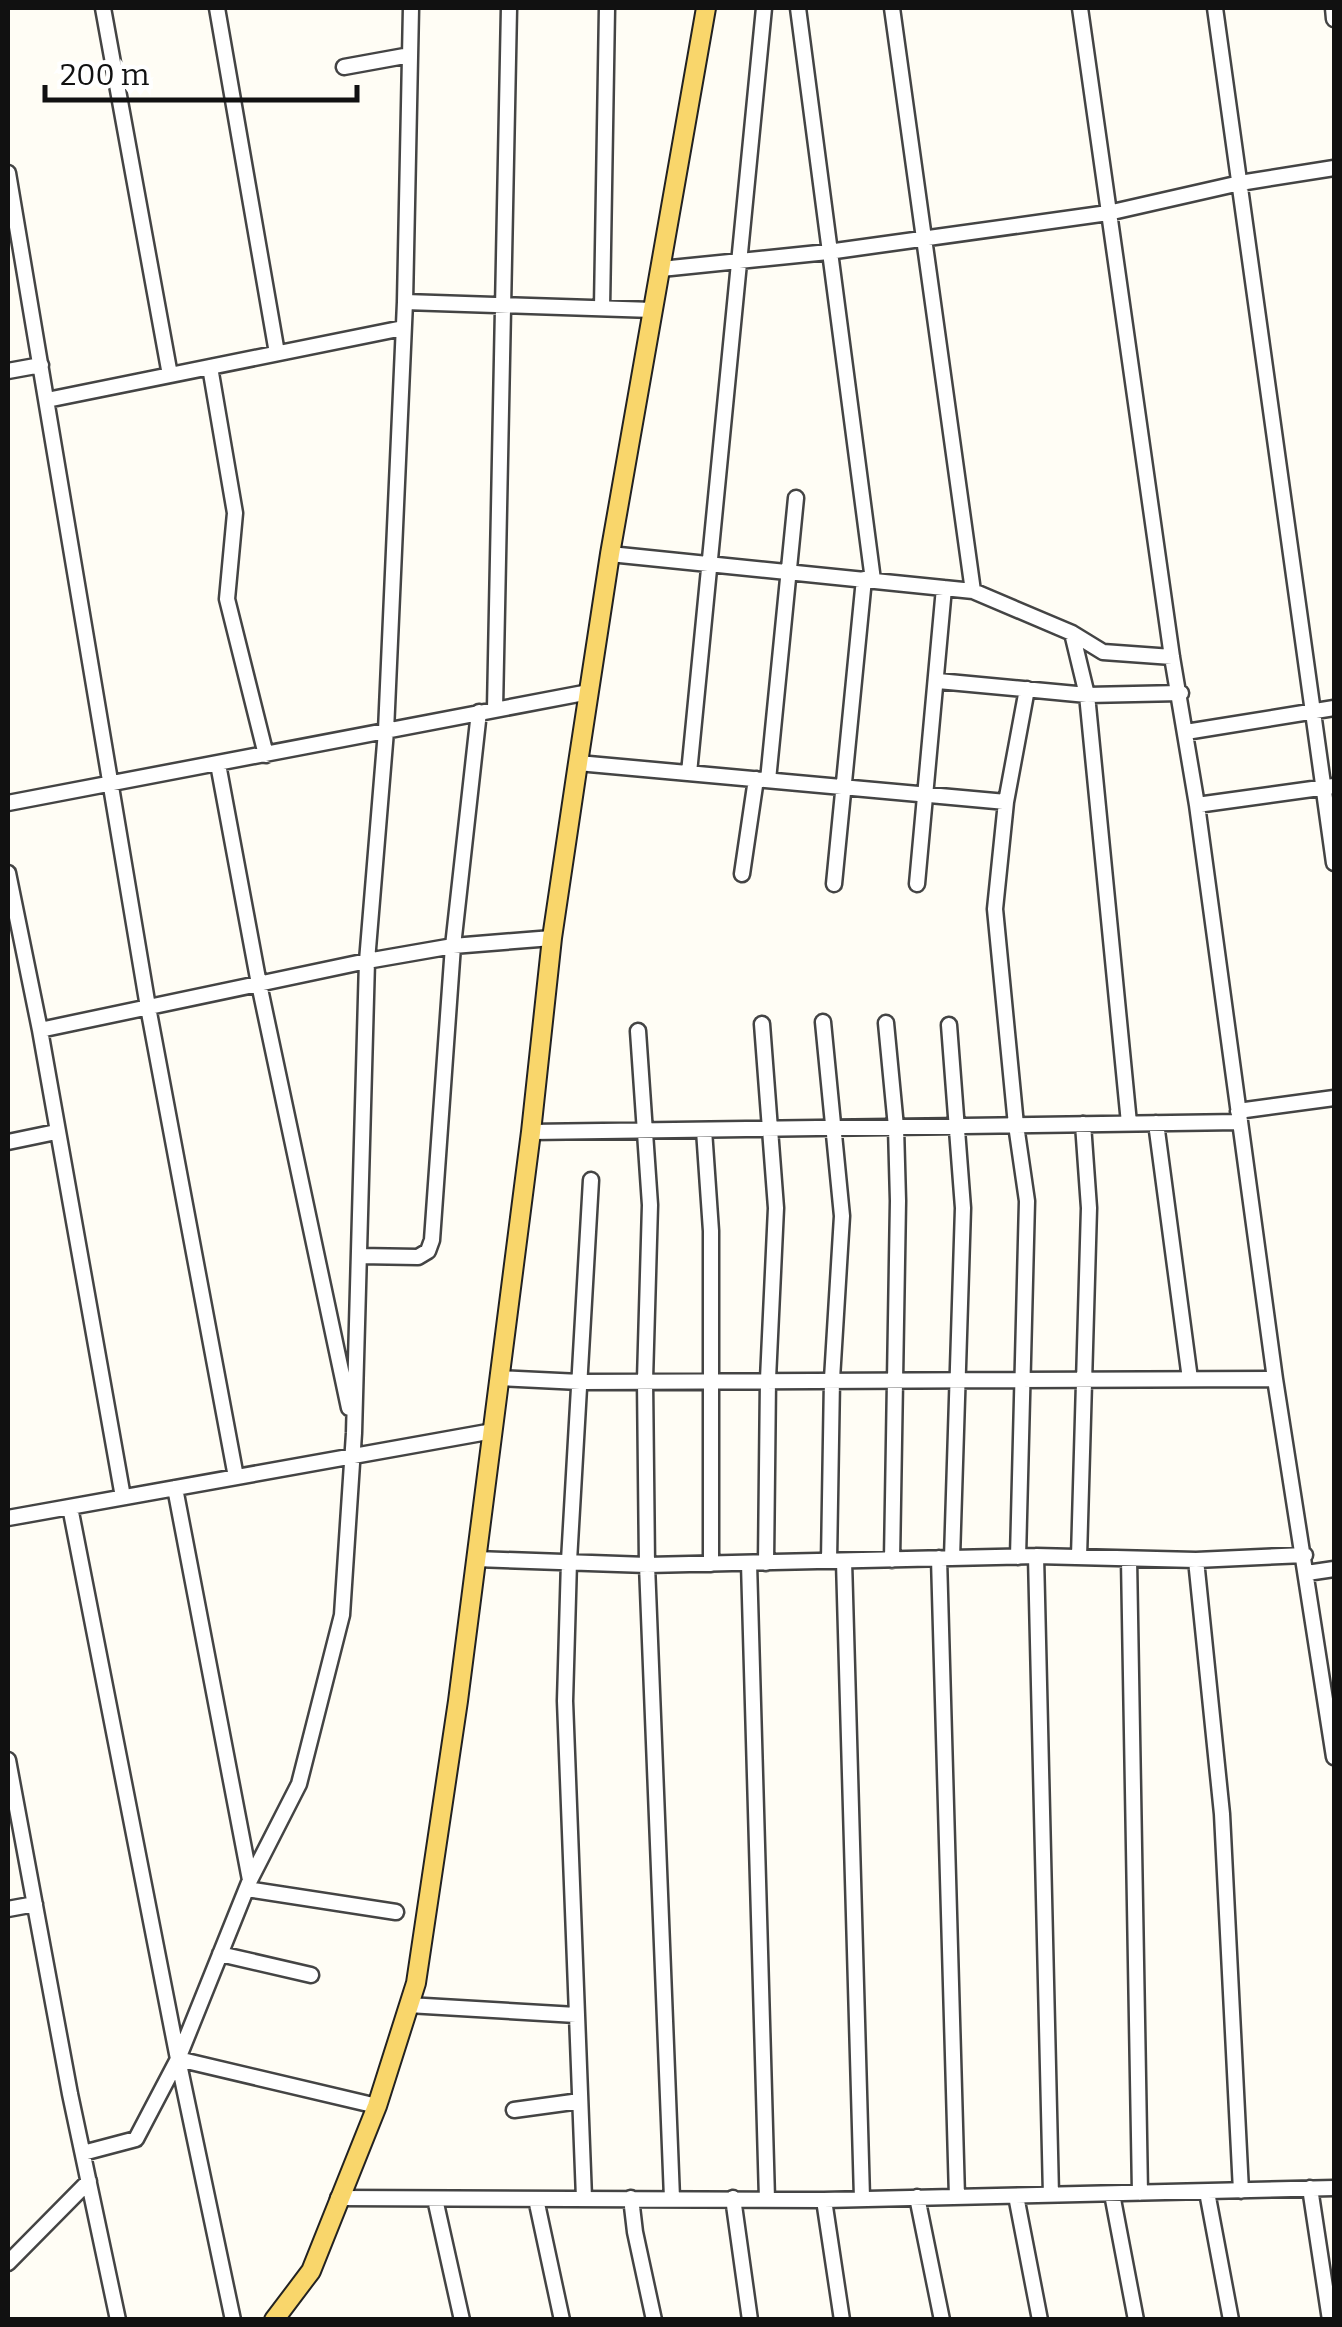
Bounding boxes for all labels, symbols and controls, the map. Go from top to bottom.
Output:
scale bar [45,40,358,102]
text: 200 m [60,57,150,93]

